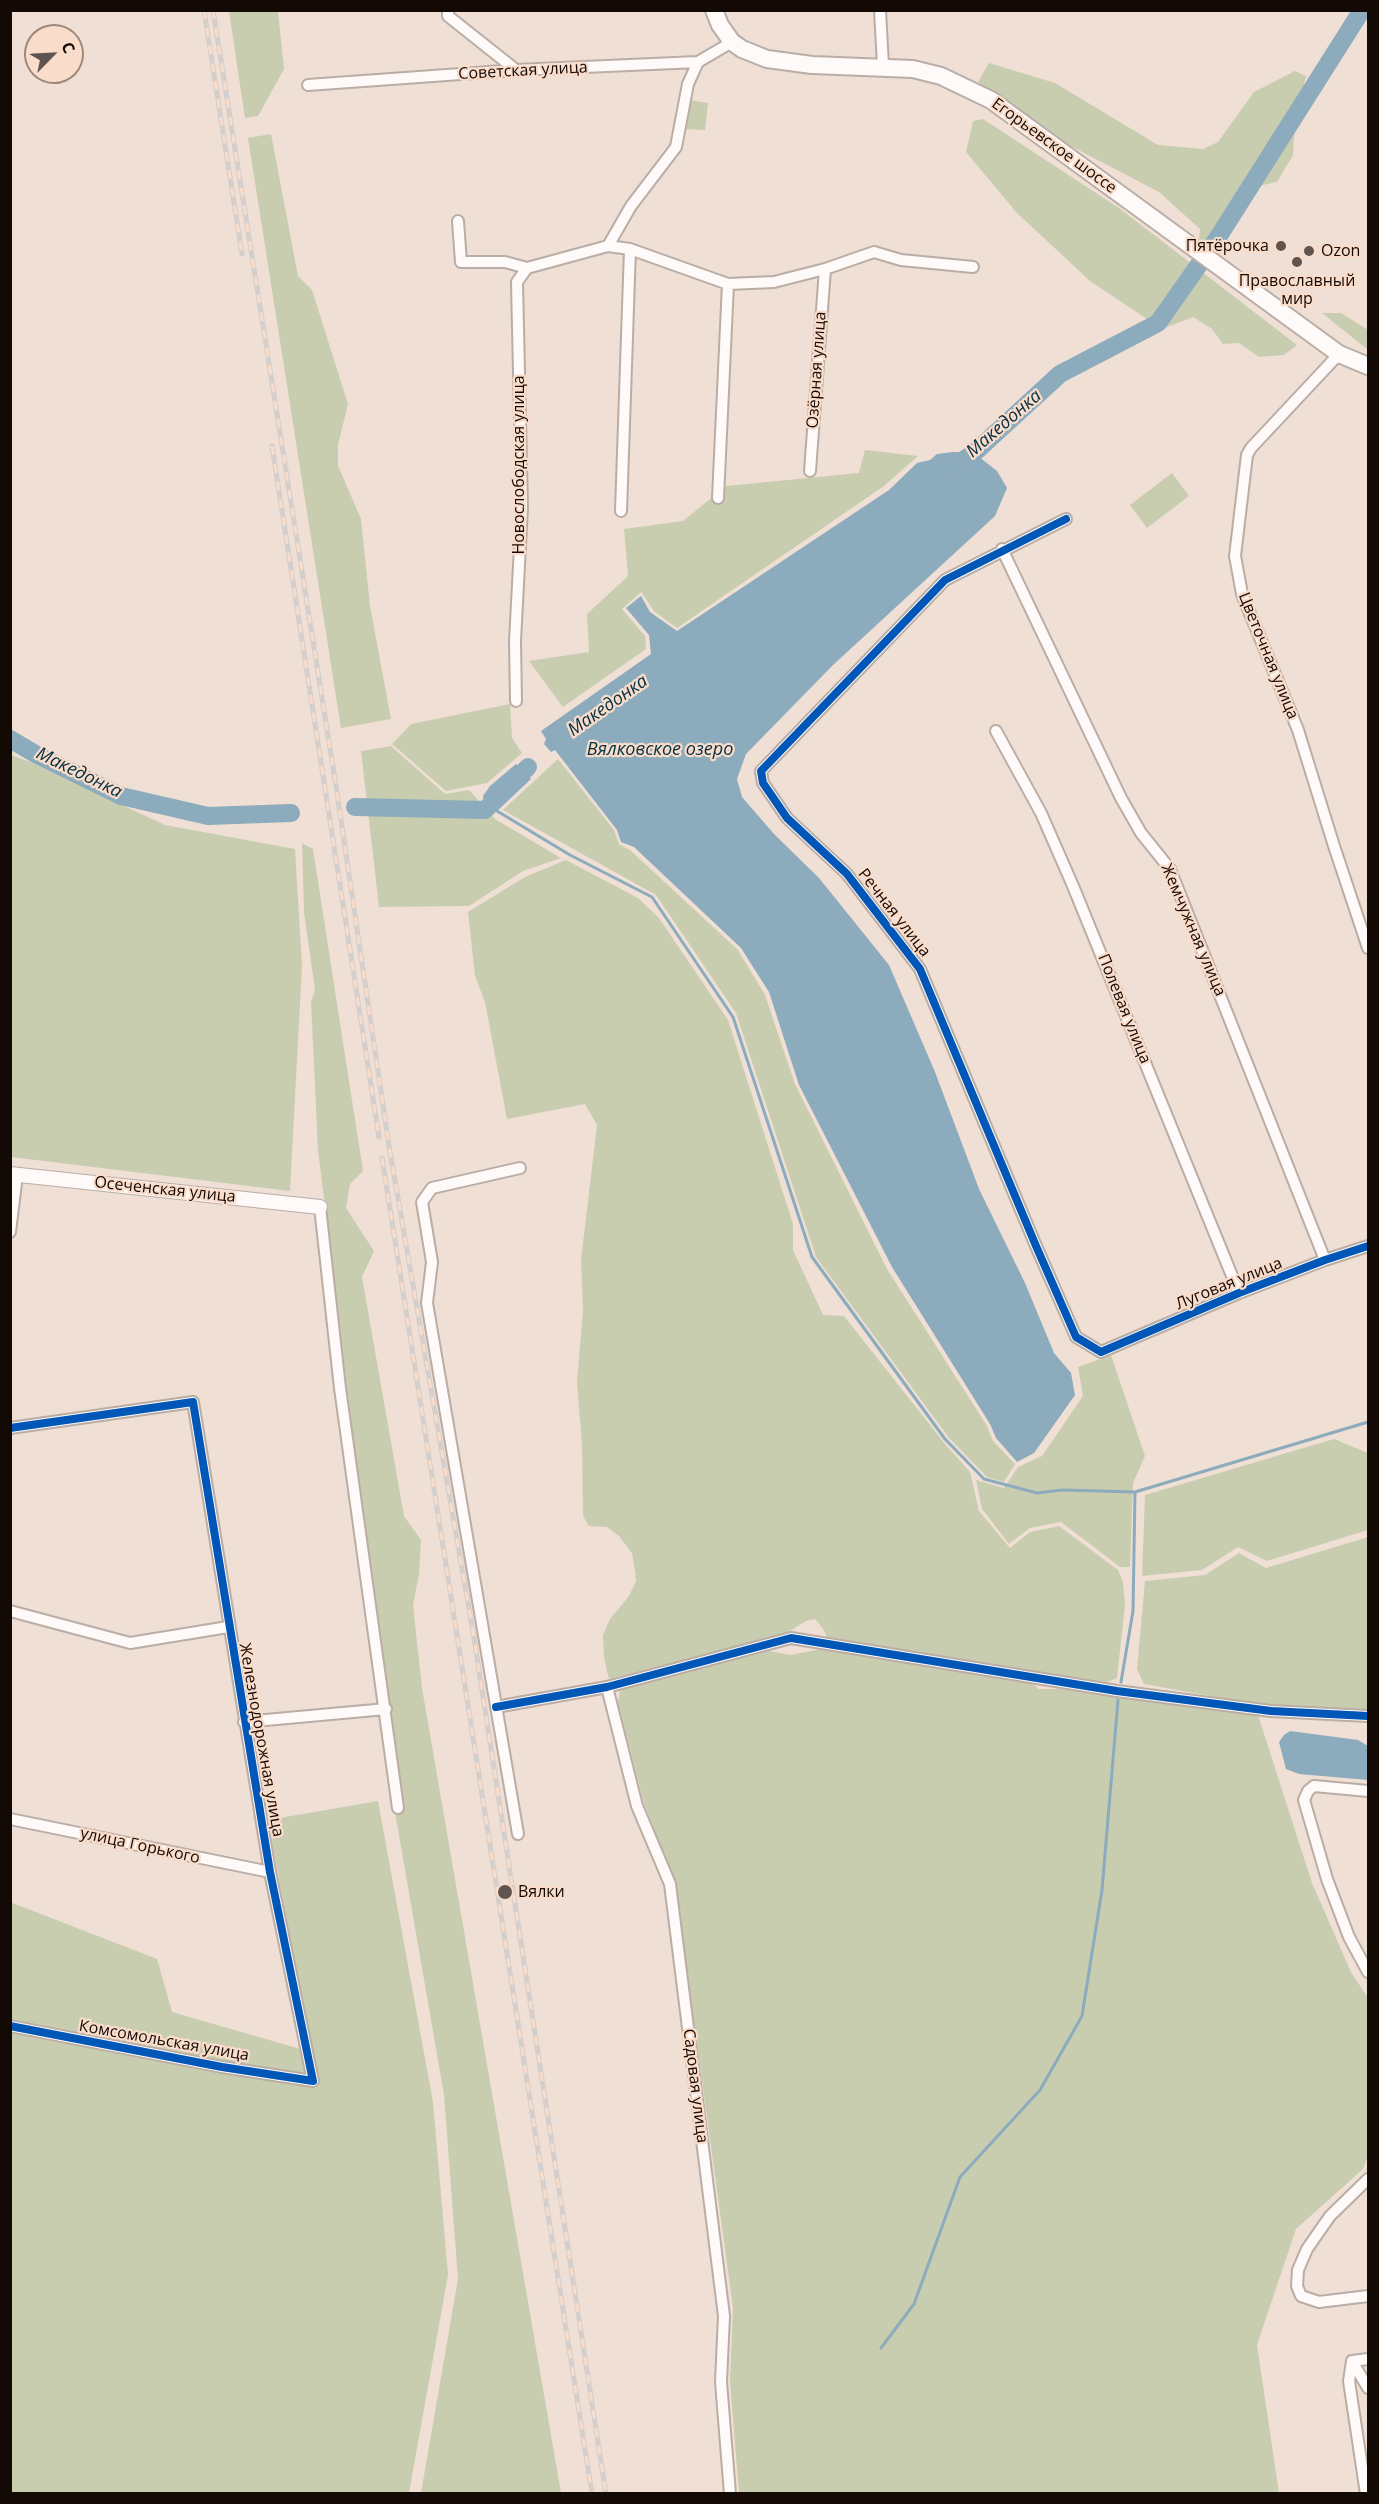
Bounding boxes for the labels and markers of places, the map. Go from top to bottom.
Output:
place label: Пятёрочка [1186,236,1269,256]
marker: Пятёрочка [1274,239,1288,253]
place label: Ozon [1321,241,1360,261]
marker: Ozon [1302,244,1316,258]
marker: Православный мир [1290,255,1304,269]
place label: Православный мир [1239,271,1355,309]
place label: Вялки [518,1882,565,1902]
marker: Вялки [496,1883,514,1901]

